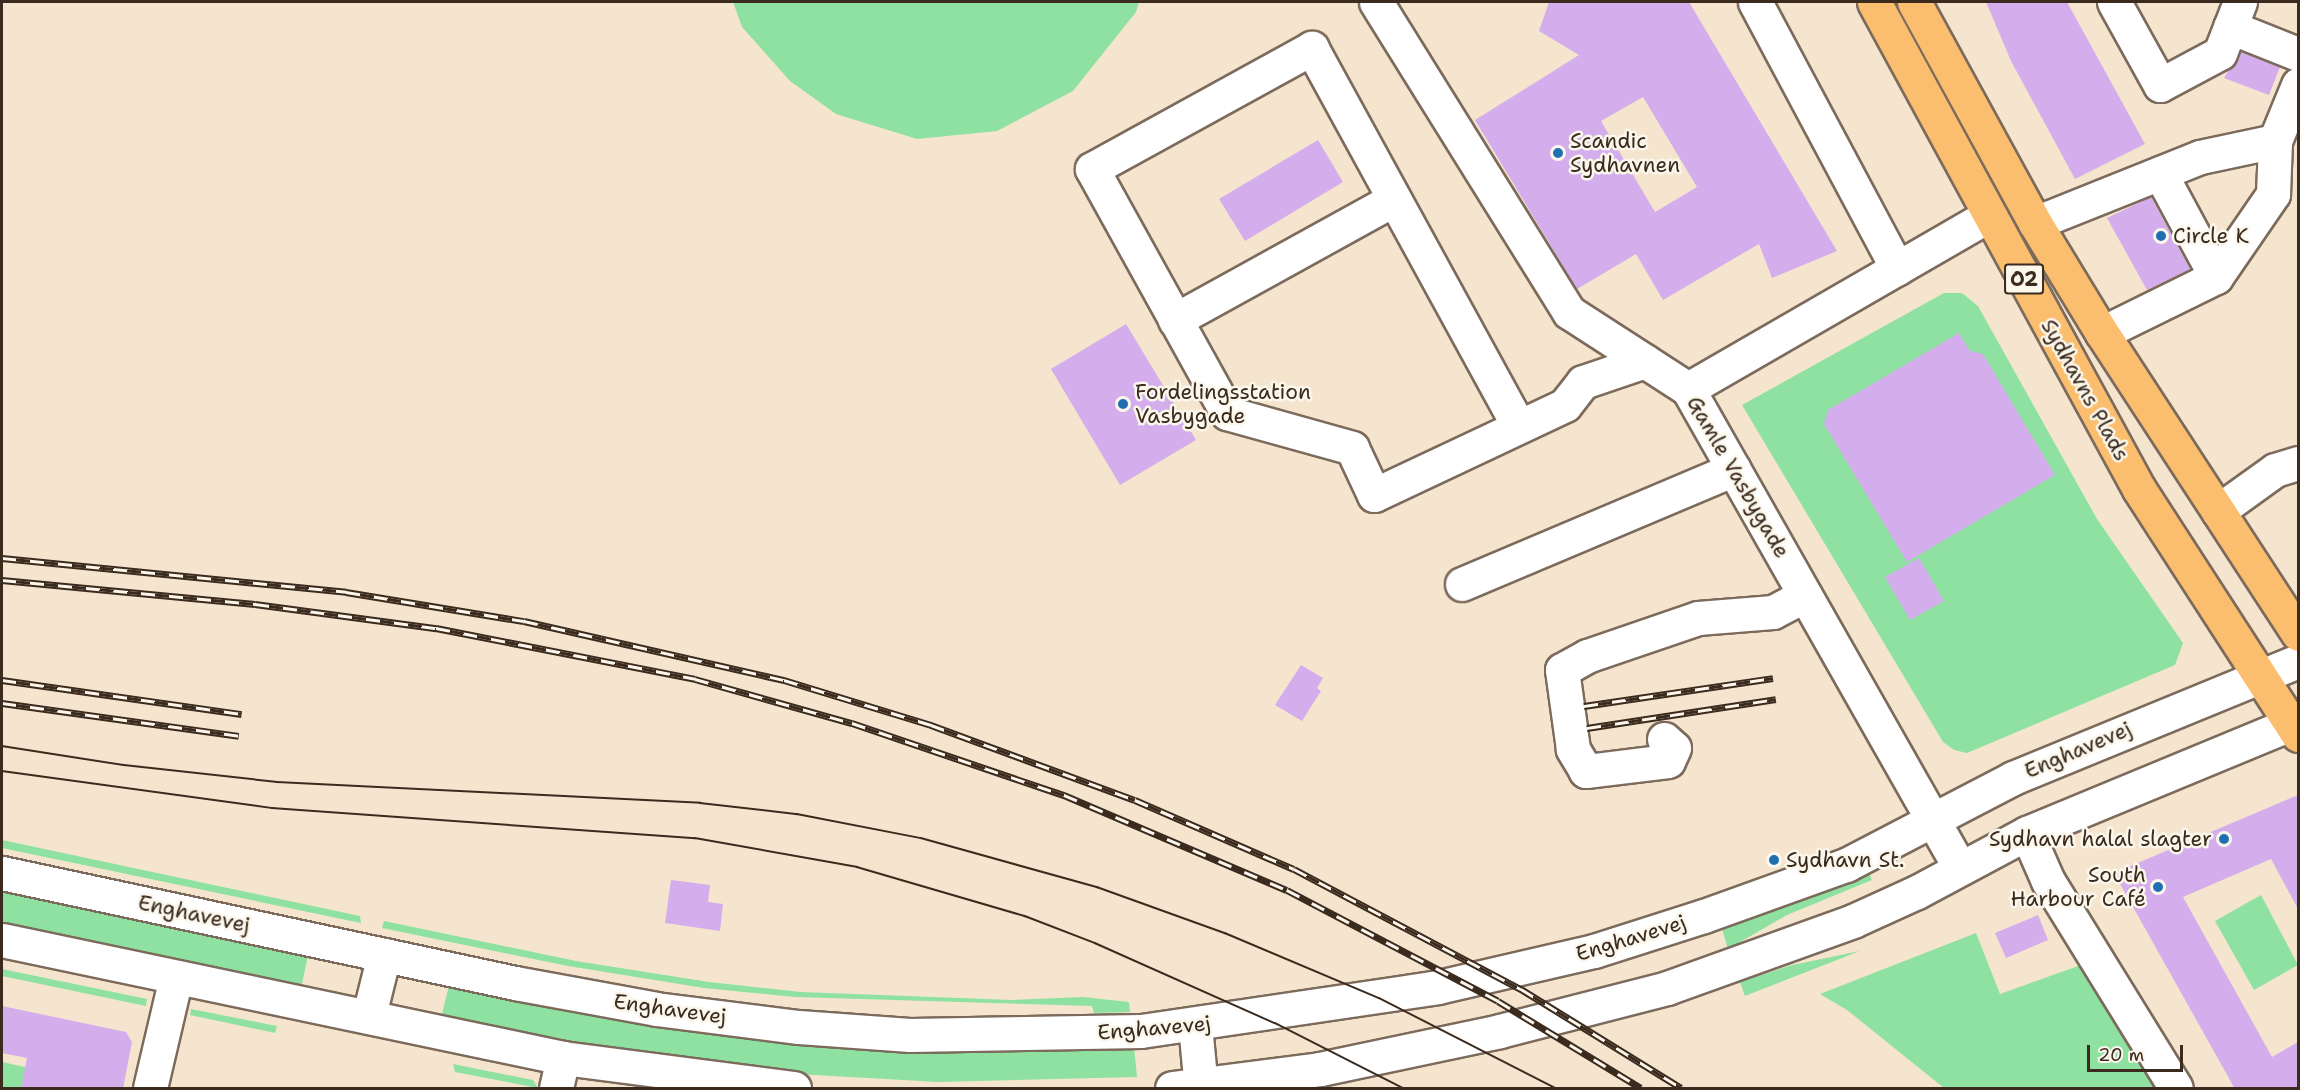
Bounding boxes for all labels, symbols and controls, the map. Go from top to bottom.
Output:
place label: Scandic Sydhavnen [1570,128,1680,178]
marker: Scandic Sydhavnen [1551,146,1565,160]
place label: Circle K [2173,223,2249,249]
marker: Circle K [2154,229,2168,243]
road number: O2 [2003,262,2045,296]
street label: Sydhavns Plads [2036,315,2134,465]
place label: Fordelingsstation Vasbygade [1135,379,1311,429]
street label: Gamle Vasbygade [1681,392,1795,562]
marker: Fordelingsstation Vasbygade [1116,397,1130,411]
street label: Enghavevej [2021,716,2135,784]
place label: Sydhavn halal slagter [1989,826,2212,852]
marker: Sydhavn halal slagter [2217,832,2231,846]
place label: Sydhavn St. [1786,847,1904,873]
marker: Sydhavn St. [1767,853,1781,867]
place label: South Harbour Café [2010,862,2146,912]
marker: South Harbour Café [2151,880,2165,894]
street label: Enghavevej [136,890,252,938]
street label: Enghavevej [1573,909,1689,967]
street label: Enghavevej [612,989,728,1029]
street label: Enghavevej [1096,1010,1212,1046]
scale bar [2090,1033,2186,1071]
text: 20 m [2098,1043,2144,1067]

